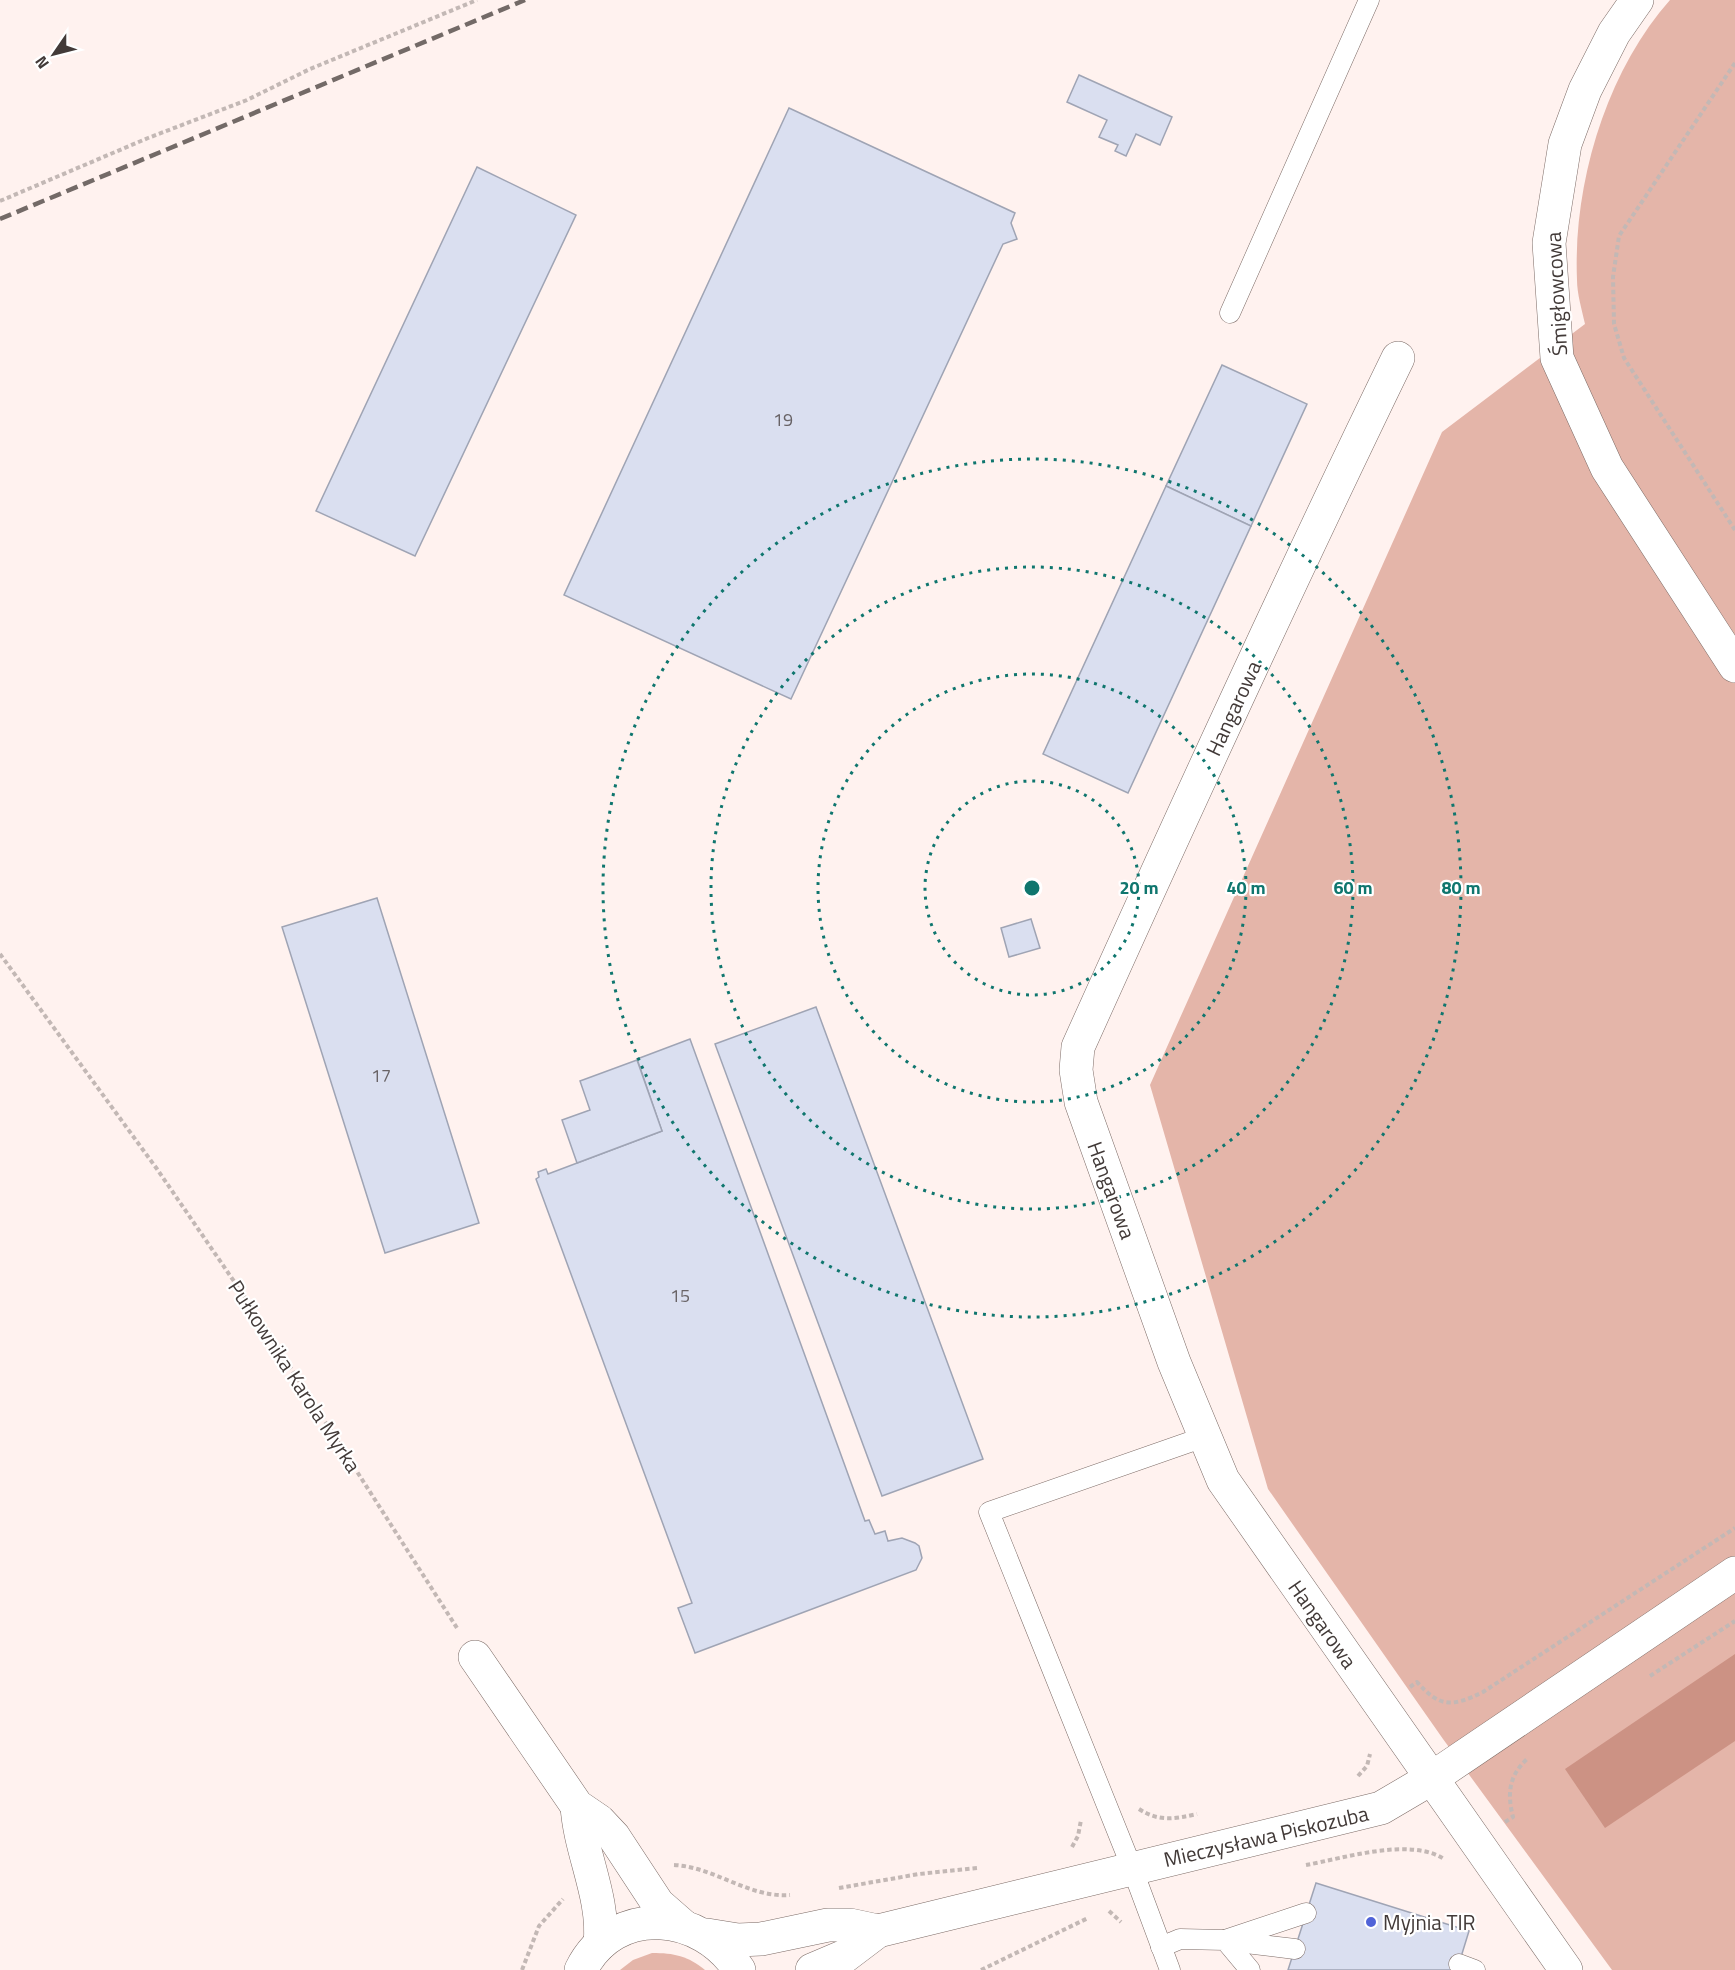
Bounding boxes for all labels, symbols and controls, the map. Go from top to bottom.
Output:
north arrow [24,24,84,84]
text: N [29,51,55,74]
street label: Śmigłowcowa [1537,231,1575,357]
house number: 19 [773,406,793,433]
street label: Hangarowa [1197,655,1269,761]
text: 20 m [1119,874,1159,901]
text: 40 m [1226,874,1266,901]
text: 60 m [1333,874,1373,901]
text: 80 m [1441,874,1481,901]
centre of rings [1022,878,1042,898]
house number: 17 [371,1062,391,1089]
street label: Hangarowa [1080,1137,1145,1244]
street label: Pułkownika Karola Myrka [221,1273,370,1479]
house number: 15 [670,1282,690,1309]
street label: Hangarowa [1281,1573,1366,1675]
street label: Mieczysława Piskozuba [1160,1797,1372,1875]
place label: Myjnia TIR [1383,1906,1476,1938]
marker: Myjnia TIR [1364,1915,1378,1929]

